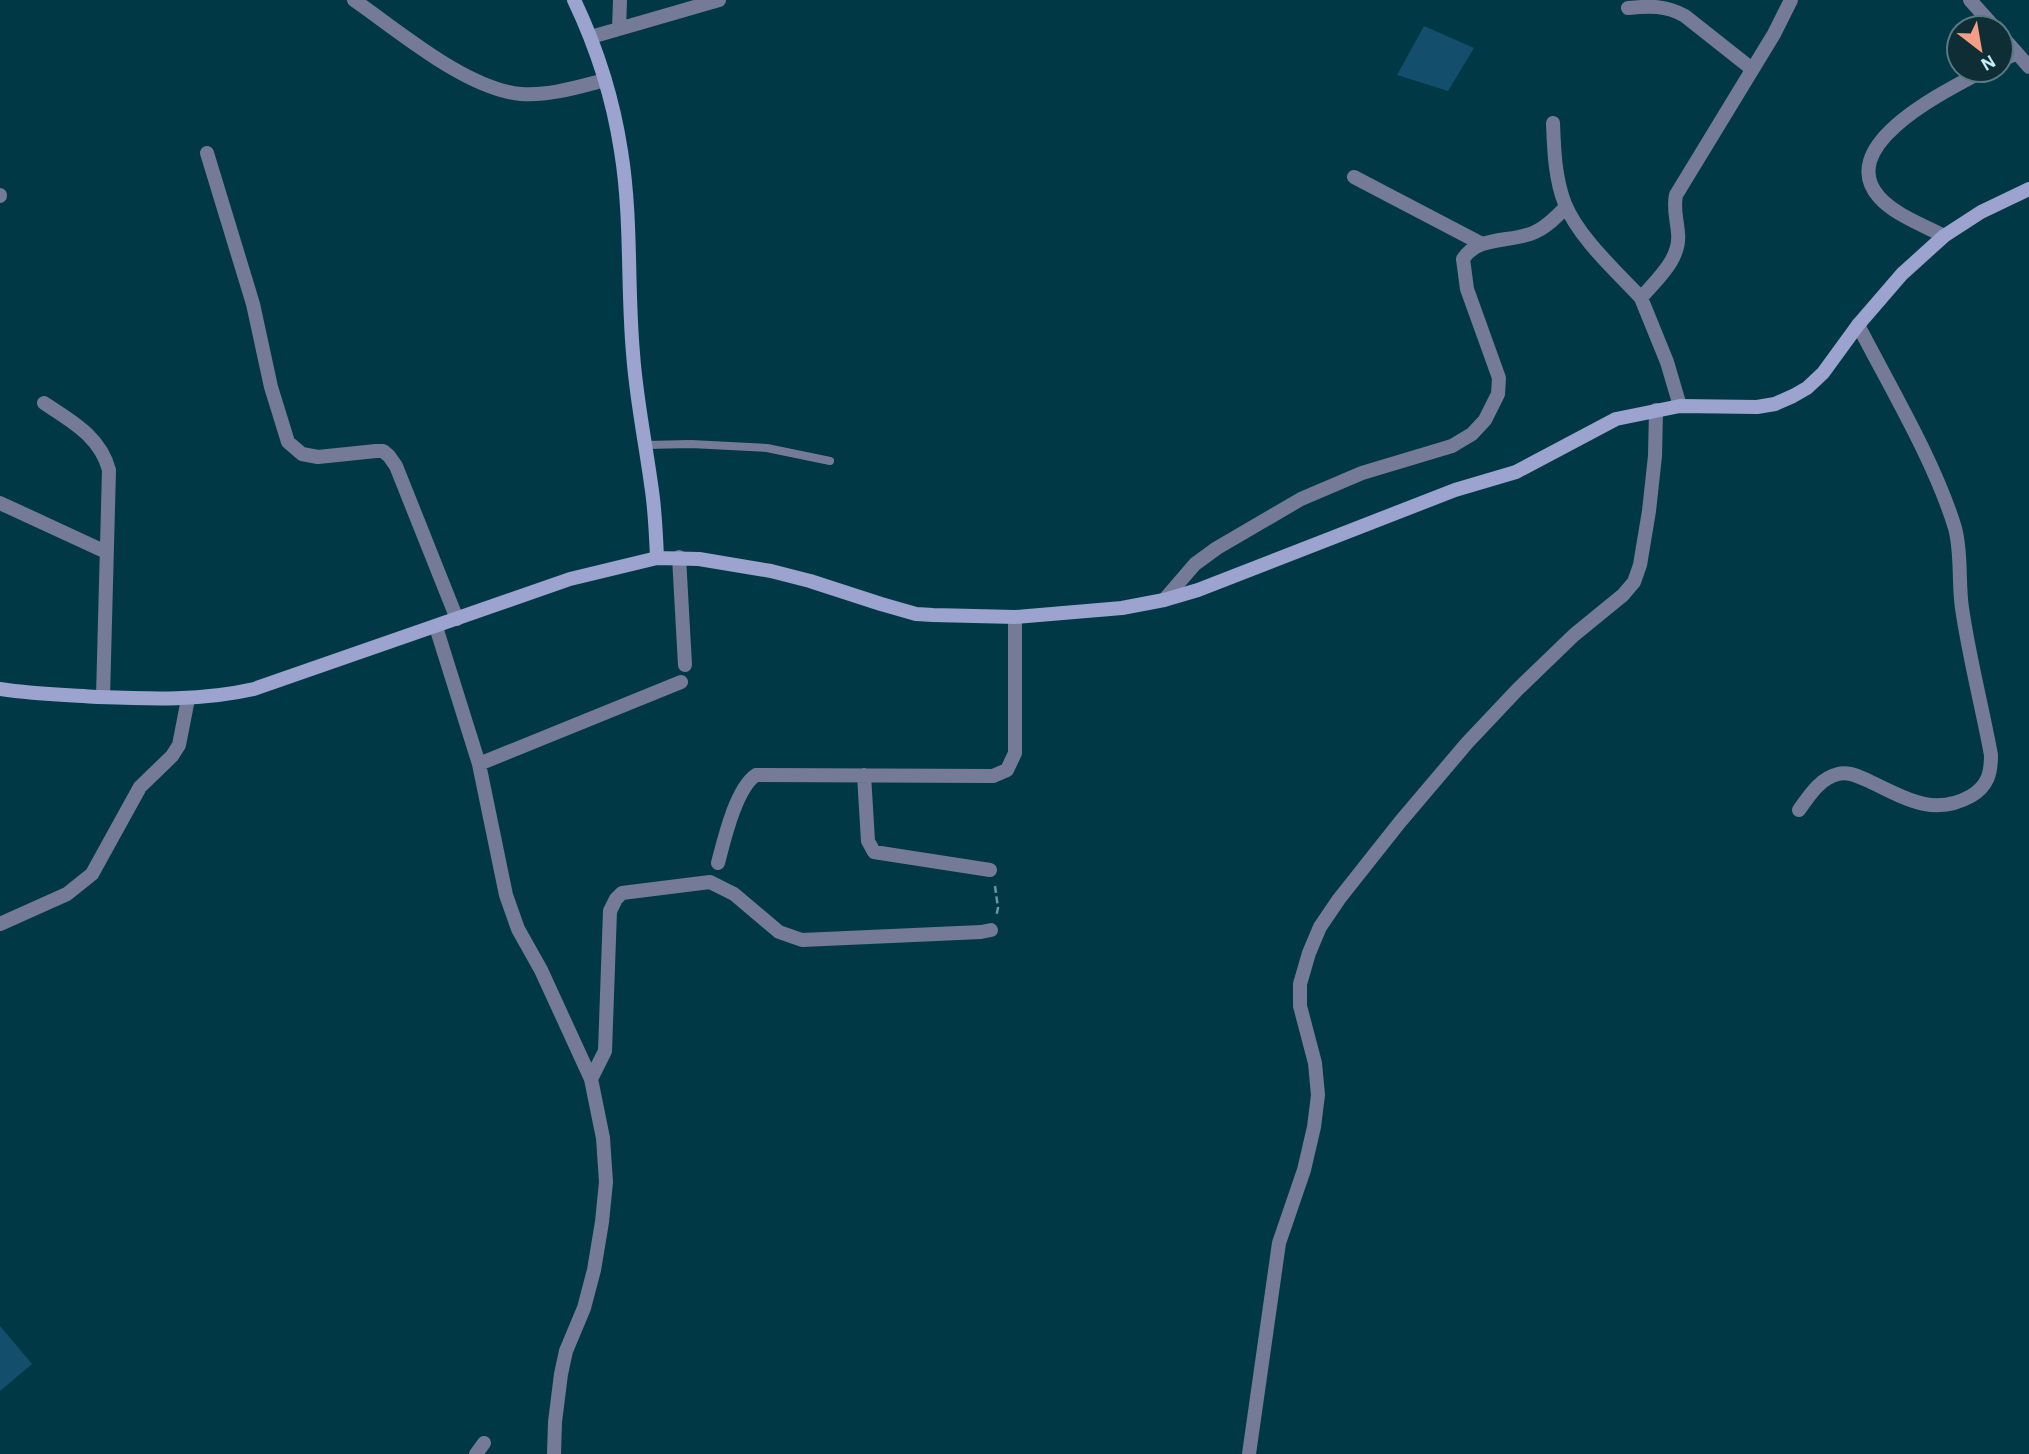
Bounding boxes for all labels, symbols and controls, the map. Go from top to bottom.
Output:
north arrow [1945,14,2015,84]
text: N [1977,51,1999,74]

